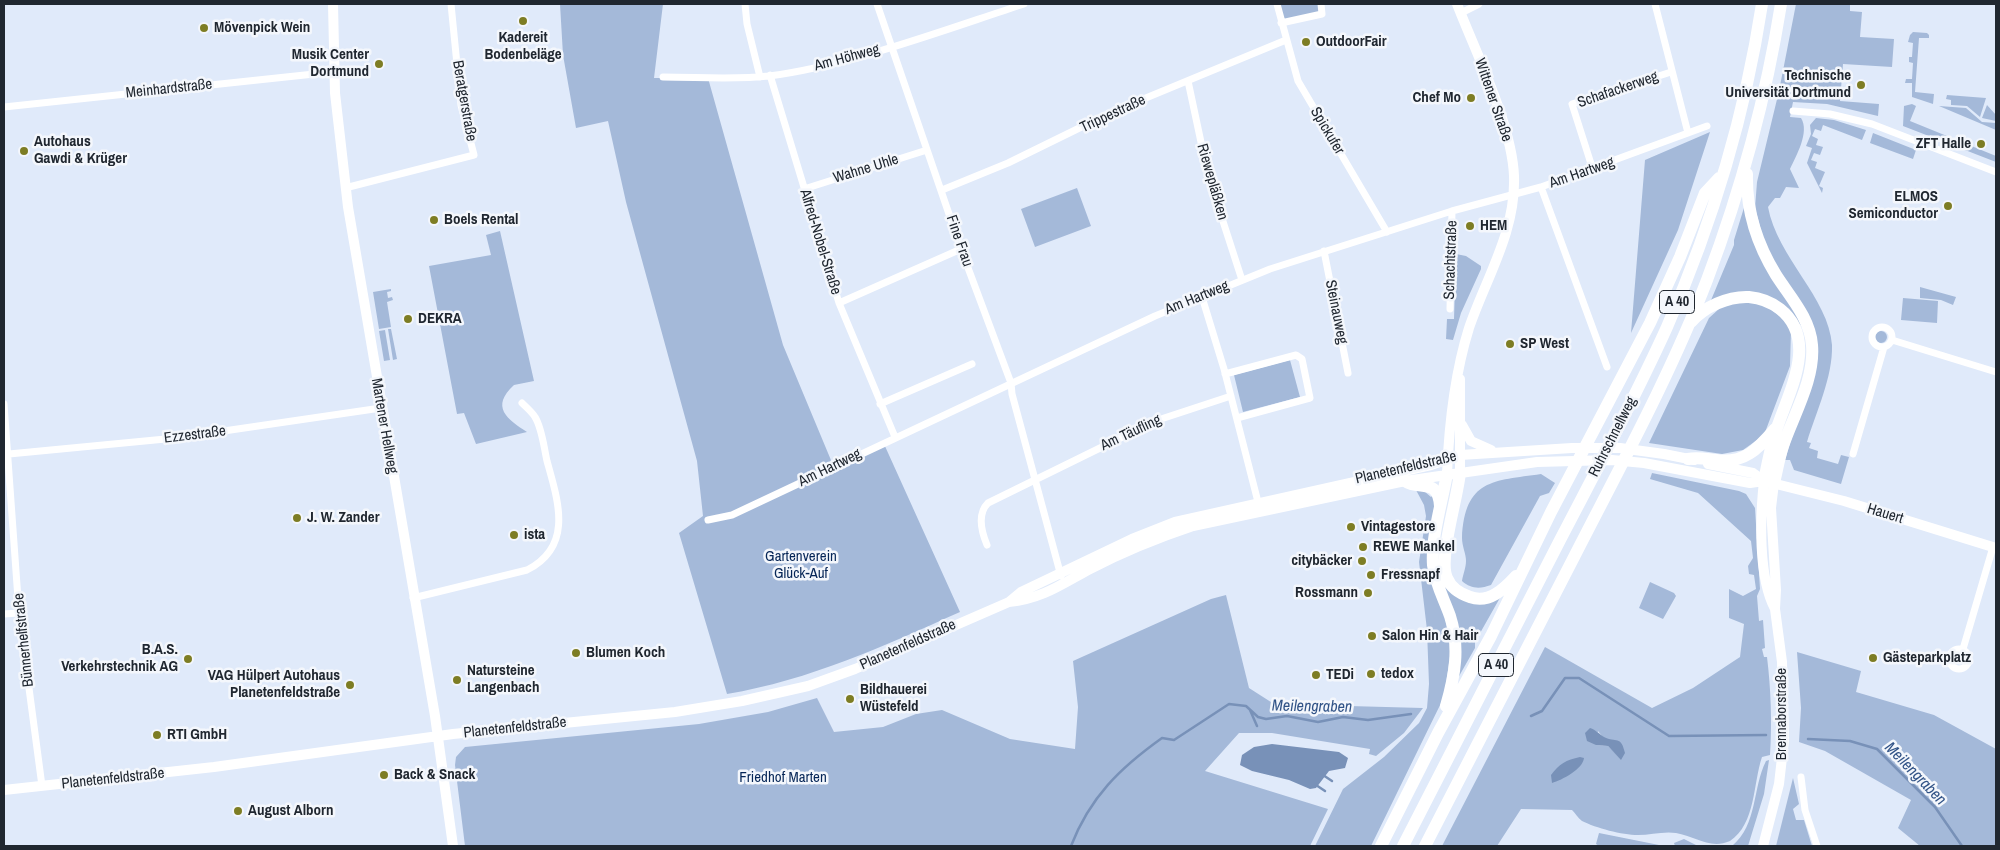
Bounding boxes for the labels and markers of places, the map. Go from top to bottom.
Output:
marker: Kadereit Bodenbeläge [517,15,529,27]
place label: Mövenpick Wein [214,19,310,37]
marker: Mövenpick Wein [198,22,210,34]
place label: Kadereit Bodenbeläge [484,29,562,64]
place label: OutdoorFair [1316,33,1386,51]
marker: OutdoorFair [1300,36,1312,48]
place label: Musik Center Dortmund [292,46,369,81]
marker: Musik Center Dortmund [373,58,385,70]
place label: Technische Universität Dortmund [1725,67,1851,102]
marker: Technische Universität Dortmund [1855,79,1867,91]
place label: Chef Mo [1412,89,1461,107]
marker: Chef Mo [1465,92,1477,104]
place label: Autohaus Gawdi & Krüger [34,133,127,168]
place label: ZFT Halle [1916,135,1971,153]
marker: ZFT Halle [1975,138,1987,150]
marker: Autohaus Gawdi & Krüger [18,145,30,157]
place label: ELMOS Semiconductor [1848,188,1938,223]
marker: ELMOS Semiconductor [1942,200,1954,212]
place label: Boels Rental [444,211,519,229]
marker: Boels Rental [428,214,440,226]
place label: HEM [1480,217,1507,235]
marker: HEM [1464,220,1476,232]
place label: DEKRA [418,310,462,328]
marker: DEKRA [402,313,414,325]
place label: SP West [1520,335,1569,353]
marker: SP West [1504,338,1516,350]
place label: J. W. Zander [307,509,379,527]
marker: J. W. Zander [291,512,303,524]
place label: Vintagestore [1361,518,1435,536]
marker: Vintagestore [1345,521,1357,533]
place label: ista [524,526,545,544]
marker: ista [508,529,520,541]
place label: REWE Mankel [1373,538,1455,556]
marker: REWE Mankel [1357,541,1369,553]
place label: citybäcker [1291,552,1352,570]
marker: citybäcker [1356,555,1368,567]
place label: Fressnapf [1381,566,1440,584]
marker: Fressnapf [1365,569,1377,581]
place label: Rossmann [1295,584,1358,602]
marker: Rossmann [1362,587,1374,599]
place label: Salon Hin & Hair [1382,627,1478,645]
marker: Salon Hin & Hair [1366,630,1378,642]
place label: B.A.S. Verkehrstechnik AG [61,641,178,676]
place label: Blumen Koch [586,644,665,662]
marker: Blumen Koch [570,647,582,659]
place label: Gästeparkplatz [1883,649,1971,667]
marker: Gästeparkplatz [1867,652,1879,664]
marker: B.A.S. Verkehrstechnik AG [182,653,194,665]
place label: Natursteine Langenbach [467,662,539,697]
place label: tedox [1381,665,1414,683]
place label: TEDi [1326,666,1354,684]
place label: VAG Hülpert Autohaus Planetenfeldstraße [208,667,340,702]
marker: tedox [1365,668,1377,680]
marker: TEDi [1310,669,1322,681]
marker: Natursteine Langenbach [451,674,463,686]
marker: VAG Hülpert Autohaus Planetenfeldstraße [344,679,356,691]
place label: Bildhauerei Wüstefeld [860,681,927,716]
marker: Bildhauerei Wüstefeld [844,693,856,705]
place label: RTI GmbH [167,726,227,744]
marker: RTI GmbH [151,729,163,741]
place label: Back & Snack [394,766,475,784]
marker: Back & Snack [378,769,390,781]
place label: August Alborn [248,802,333,820]
marker: August Alborn [232,805,244,817]

